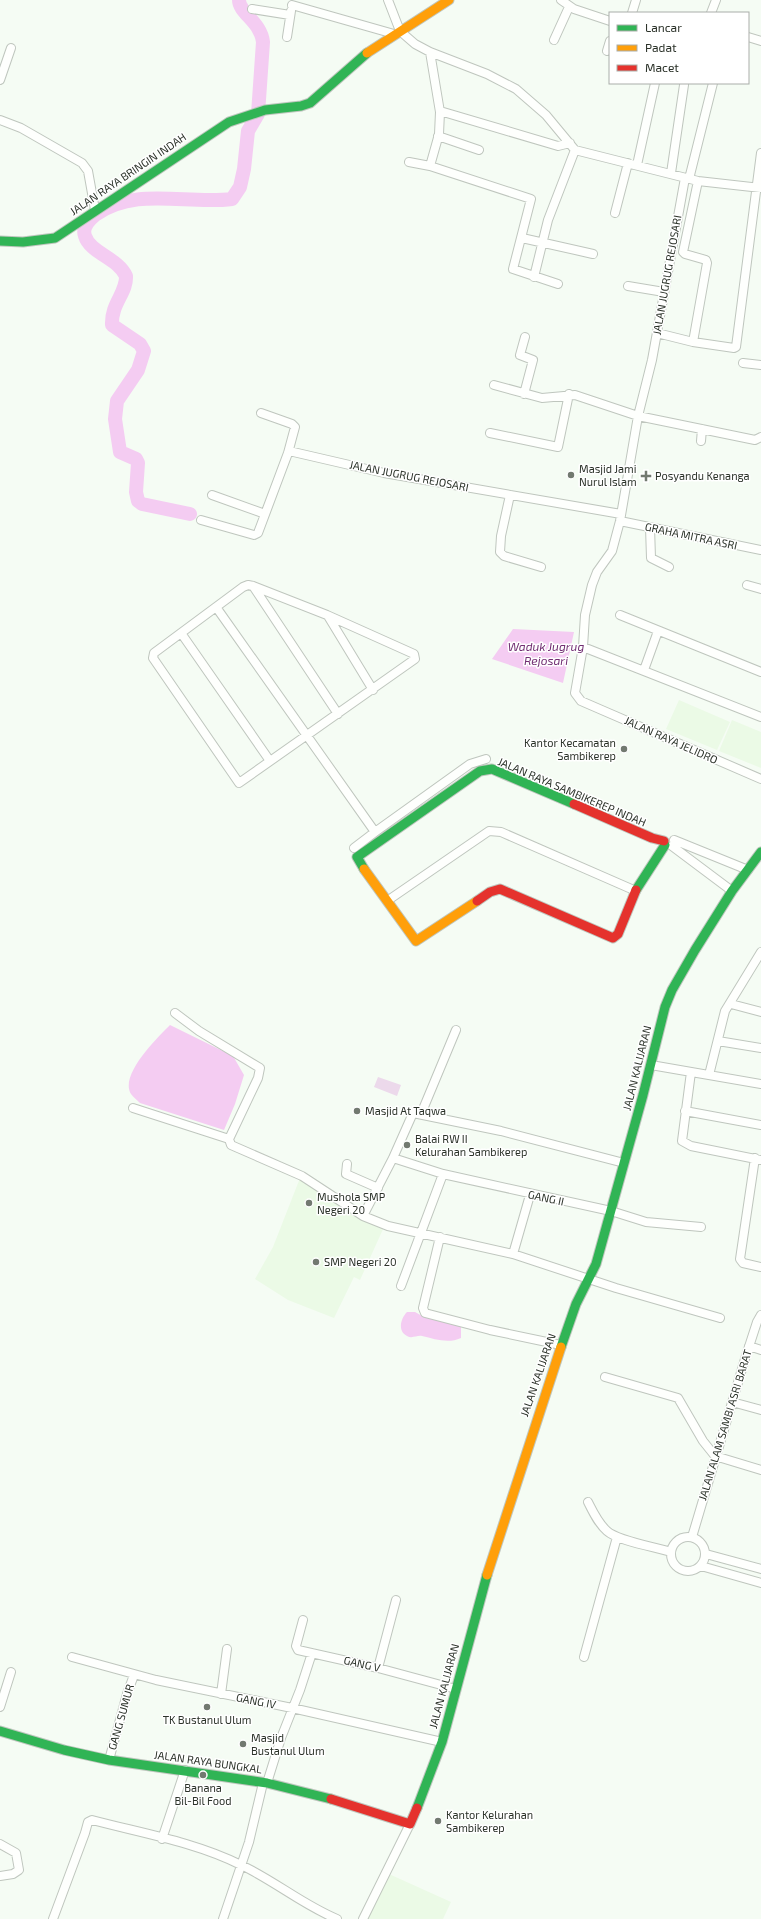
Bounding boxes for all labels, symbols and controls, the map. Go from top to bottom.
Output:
legend [609,12,749,84]
text: Lancar [645,20,682,34]
text: Padat [645,40,677,54]
text: Macet [645,60,679,74]
street label: JALAN RAYA BRINGIN INDAH [67,130,188,217]
street label: JALAN JUGRUG REJOSARI [650,214,683,336]
street label: JALAN JUGRUG REJOSARI [348,458,470,493]
place label: Masjid Jami Nurul Islam [579,462,637,488]
place label: Posyandu Kenanga [655,469,750,482]
marker: Masjid Jami Nurul Islam [566,470,576,480]
marker: Posyandu Kenanga [640,470,652,482]
street label: GRAHA MITRA ASRI [644,519,738,552]
water label: Waduk Jugrug Rejosari [508,639,584,668]
street label: JALAN RAYA JELIDRO [623,713,720,766]
place label: Kantor Kecamatan Sambikerep [524,736,616,762]
marker: Kantor Kecamatan Sambikerep [619,744,629,754]
street label: JALAN RAYA SAMBIKEREP INDAH [496,754,648,829]
street label: JALAN KALIJARAN [620,1024,653,1112]
place label: Masjid At Taqwa [365,1104,446,1118]
marker: Masjid At Taqwa [352,1106,362,1116]
place label: Balai RW II Kelurahan Sambikerep [415,1132,527,1158]
marker: Balai RW II Kelurahan Sambikerep [402,1140,412,1150]
street label: GANG II [527,1187,565,1208]
place label: Mushola SMP Negeri 20 [317,1190,385,1216]
marker: Mushola SMP Negeri 20 [304,1198,314,1208]
place label: SMP Negeri 20 [324,1255,397,1268]
marker: SMP Negeri 20 [311,1257,321,1267]
street label: JALAN KALIJARAN [517,1332,558,1418]
street label: JALAN ALAM SAMBI ASRI BARAT [695,1347,754,1502]
street label: JALAN KALIJARAN [426,1642,461,1730]
street label: GANG V [342,1653,382,1674]
street label: GANG SUMUR [105,1682,136,1751]
street label: GANG IV [235,1690,277,1711]
marker: TK Bustanul Ulum [202,1702,212,1712]
place label: TK Bustanul Ulum [163,1713,251,1726]
place label: Masjid Bustanul Ulum [251,1731,325,1757]
marker: Masjid Bustanul Ulum [238,1739,248,1749]
street label: JALAN RAYA BUNGKAL [153,1747,263,1776]
marker: Banana Bil-Bil Food [198,1770,208,1780]
place label: Banana Bil-Bil Food [174,1781,232,1807]
place label: Kantor Kelurahan Sambikerep [446,1808,533,1834]
marker: Kantor Kelurahan Sambikerep [433,1816,443,1826]

